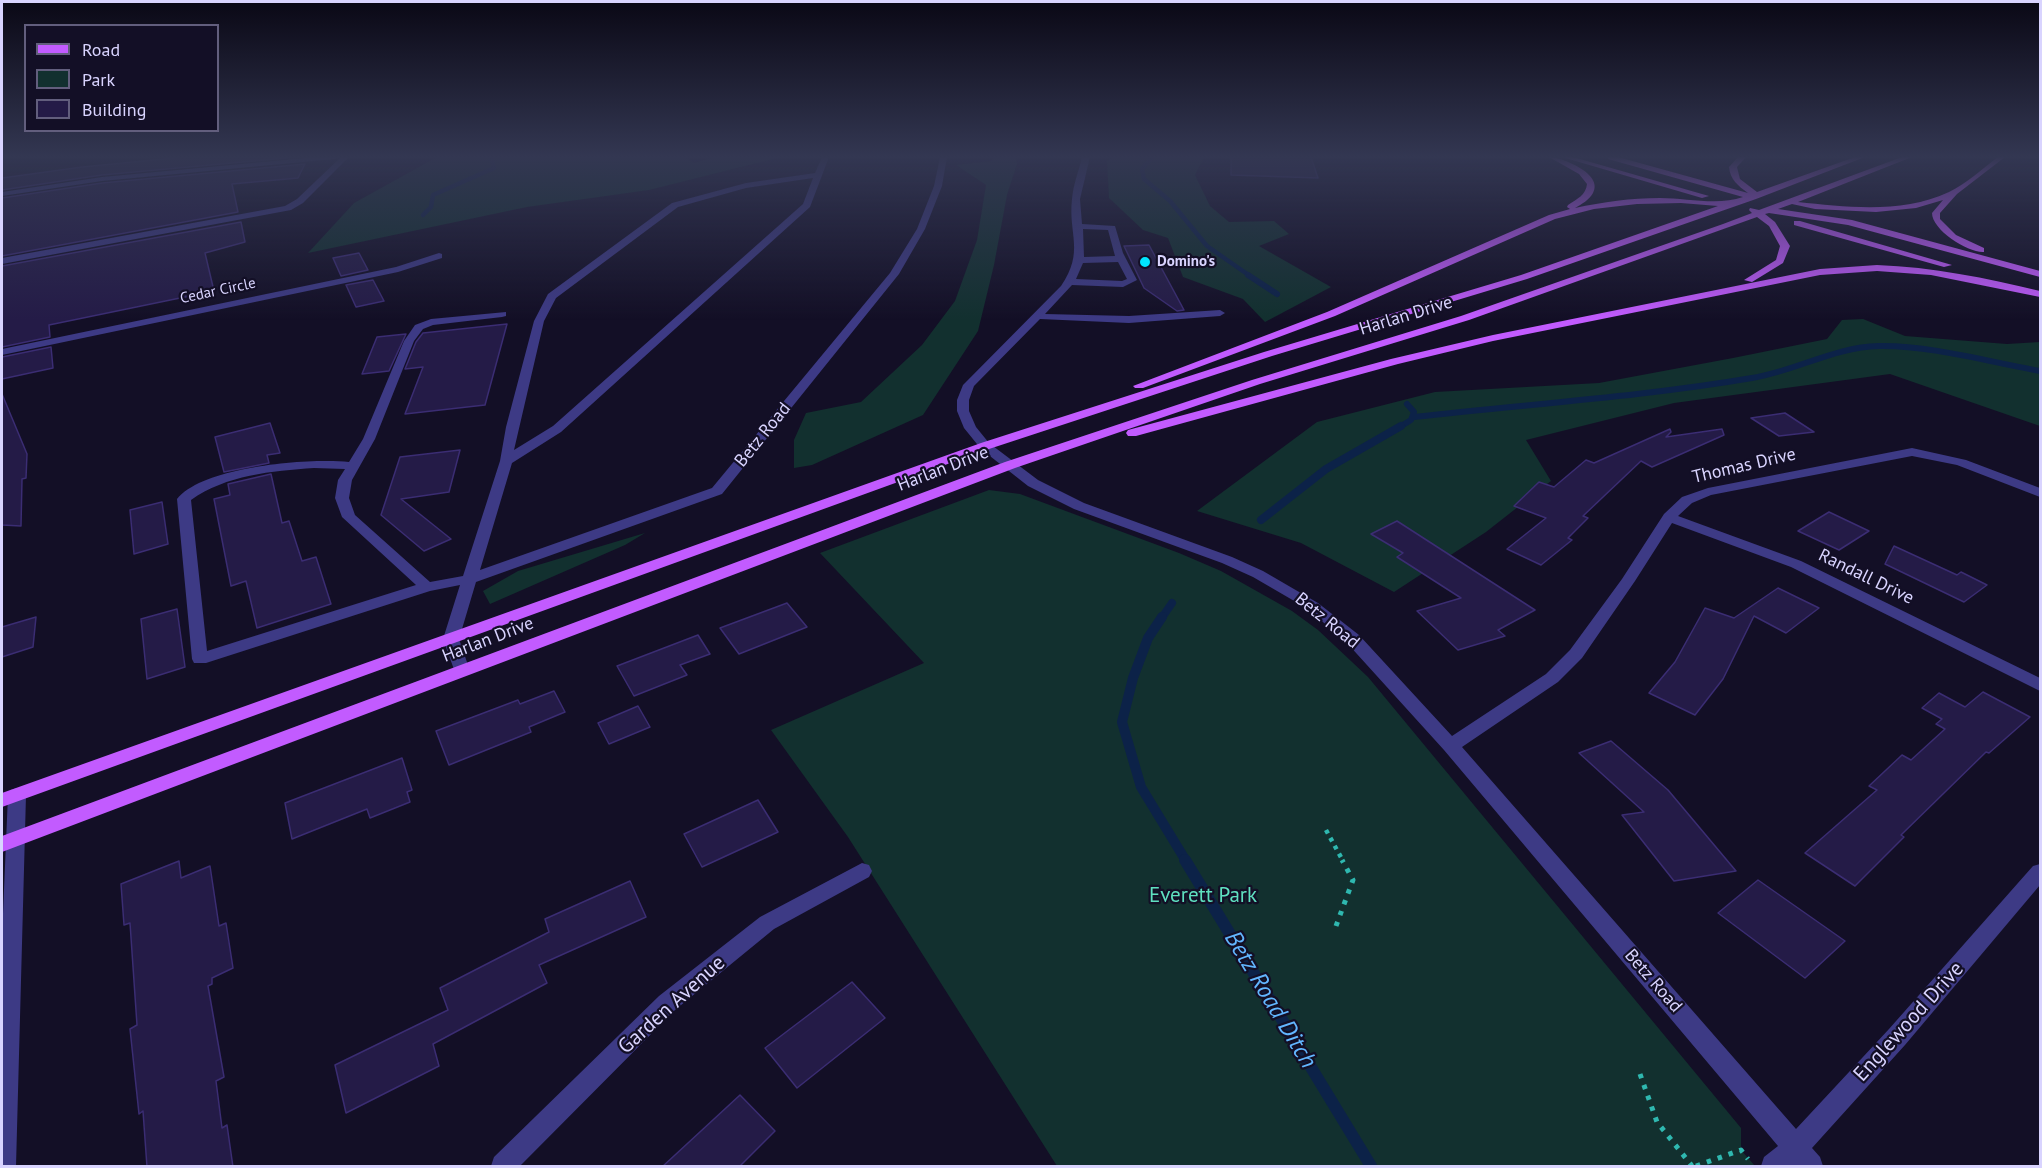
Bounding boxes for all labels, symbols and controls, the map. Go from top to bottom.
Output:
legend [24,24,219,132]
text: Road [82,38,120,61]
text: Park [82,68,115,91]
text: Building [82,98,146,121]
place label: Domino's [1157,253,1215,271]
marker: Domino's [1138,255,1152,269]
street label: Cedar Circle [179,274,257,308]
street label: Harlan Drive [1357,292,1455,340]
street label: Betz Road [730,398,796,472]
street label: Harlan Drive [894,442,992,496]
street label: Thomas Drive [1690,444,1798,488]
street label: Randall Drive [1815,545,1917,609]
street label: Betz Road [1290,588,1364,654]
street label: Harlan Drive [439,613,537,667]
park label: Everett Park [1149,883,1257,909]
water label: Betz Road Ditch [1218,926,1322,1074]
street label: Betz Road [1620,945,1686,1017]
street label: Garden Avenue [613,950,731,1060]
street label: Englewood Drive [1849,957,1969,1087]

